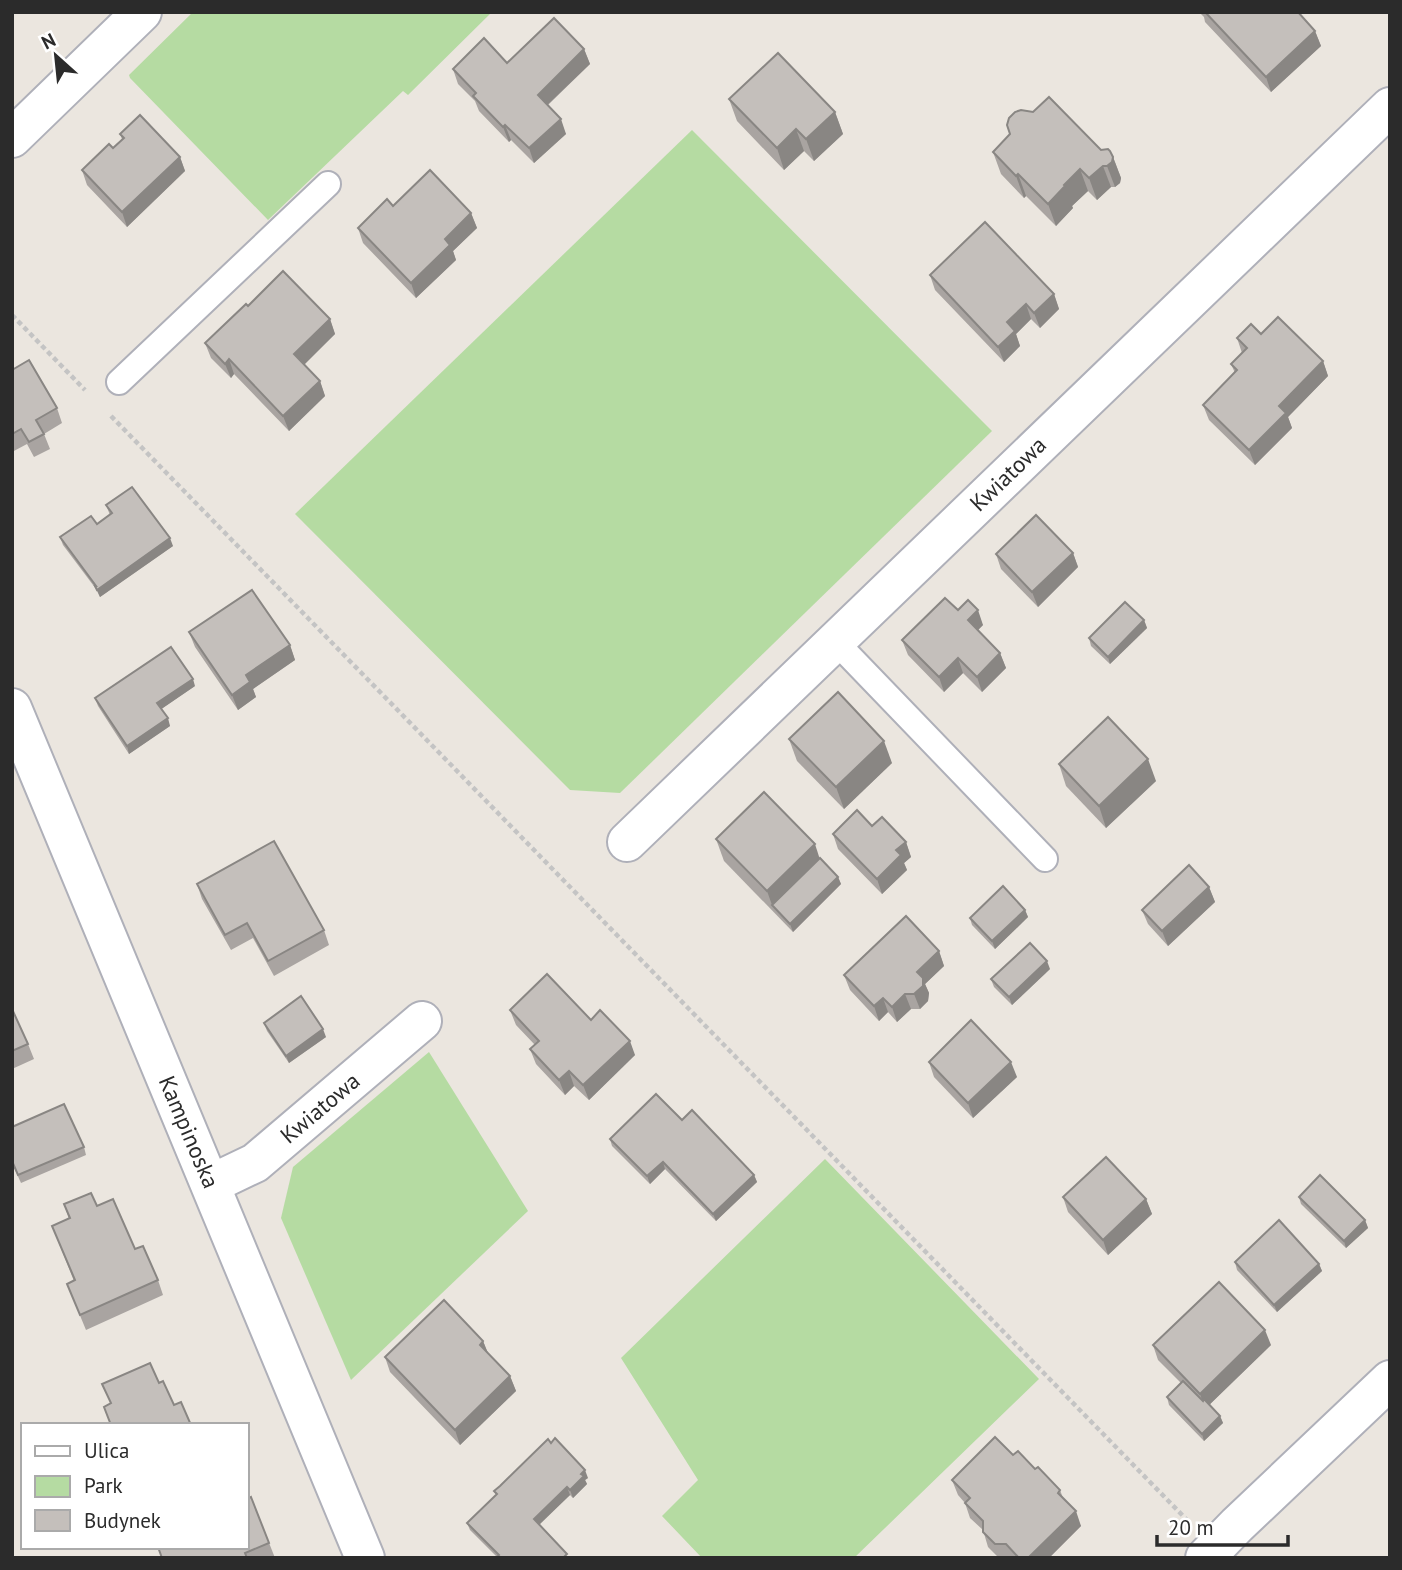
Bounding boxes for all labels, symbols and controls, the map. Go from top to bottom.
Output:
north arrow [21,21,91,91]
text: N [37,27,59,54]
street label: Kwiatowa [963,430,1052,517]
street label: Kwiatowa [274,1066,365,1149]
street label: Kampinoska [153,1071,226,1192]
legend [21,1423,248,1549]
text: Ulica [84,1437,129,1464]
text: Park [84,1472,123,1499]
scale bar [1157,1504,1288,1548]
text: Budynek [84,1507,161,1534]
text: 20 m [1168,1514,1214,1541]

